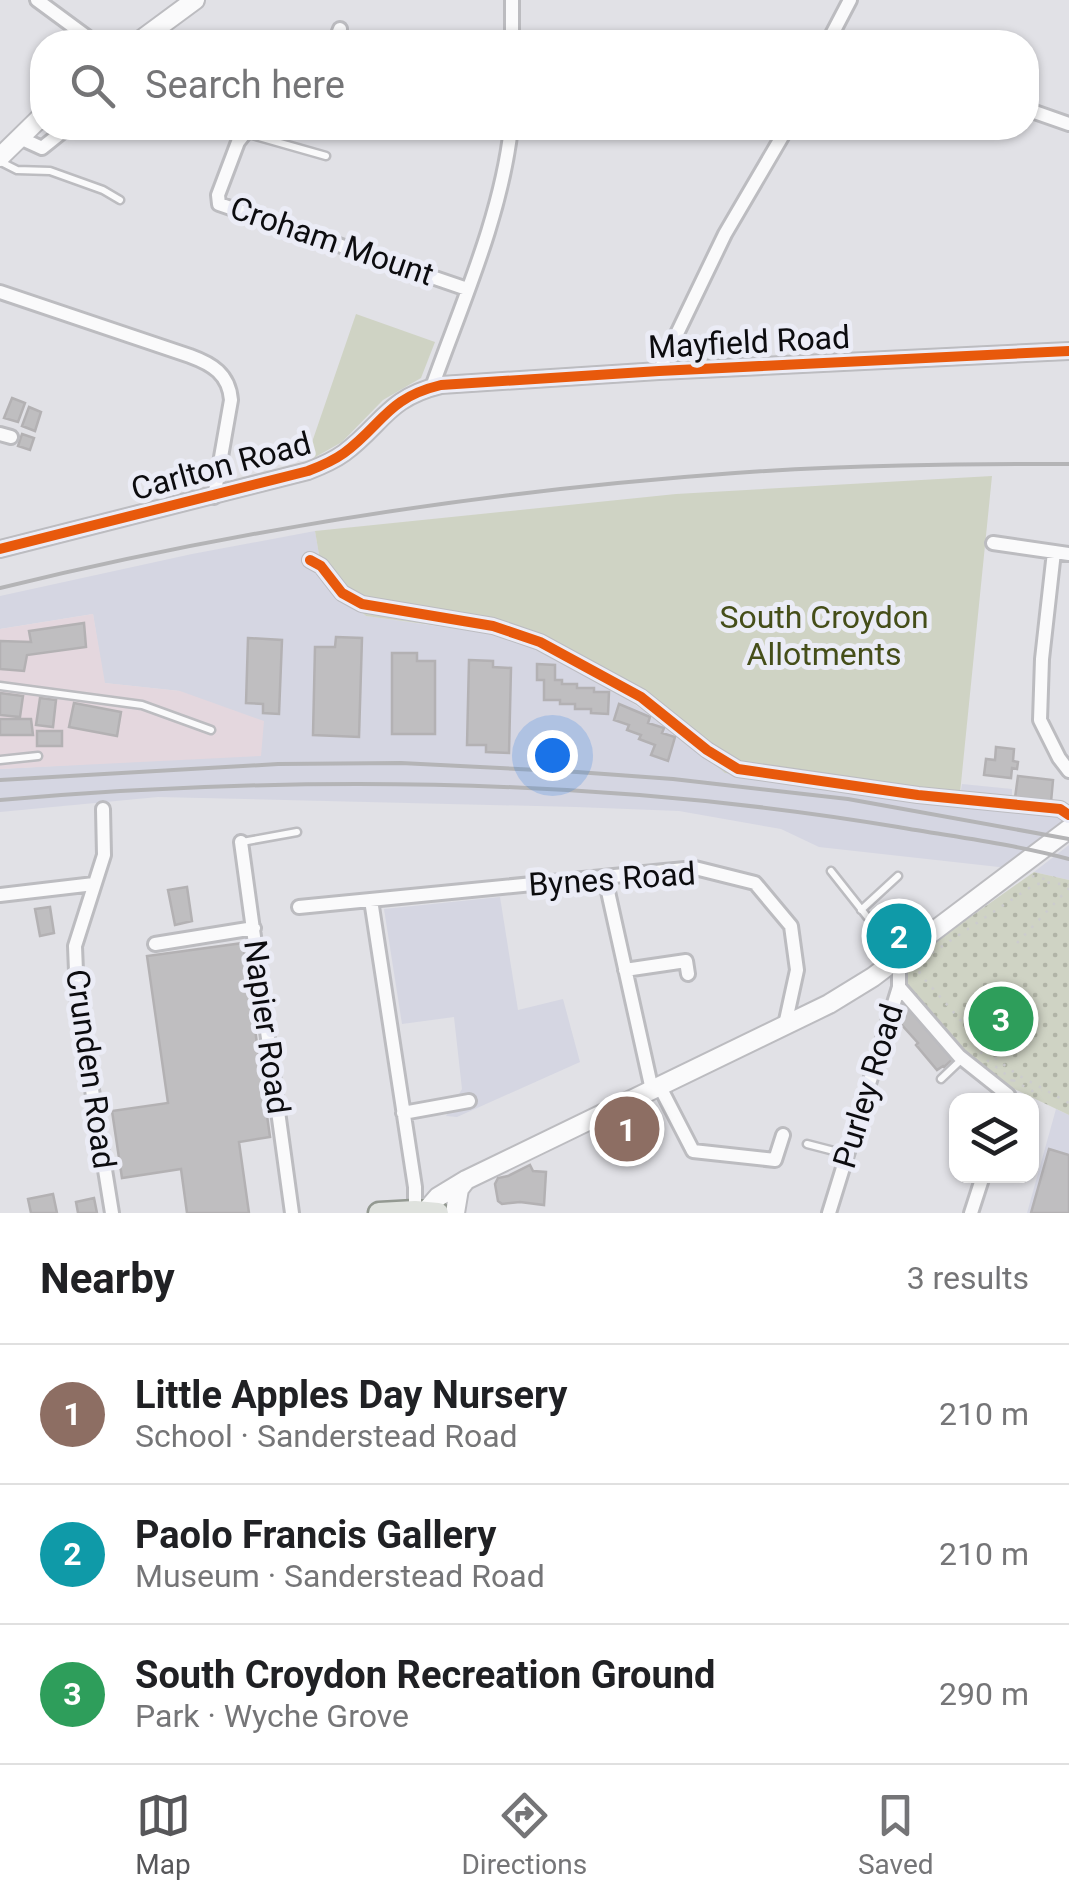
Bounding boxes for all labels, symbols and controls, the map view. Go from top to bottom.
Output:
search box [30,30,1039,140]
icon: search [65,58,120,113]
text: Search here [145,63,345,107]
street label: Croham Mount [225,188,439,294]
street label: Mayfield Road [647,318,851,366]
street label: Carlton Road [127,424,315,508]
park label: South Croydon Allotments [719,598,929,673]
your location [527,730,578,781]
street label: Bynes Road [527,854,697,904]
pin: 2 [866,898,932,974]
street label: Napier Road [236,938,298,1116]
street label: Crunden Road [58,967,124,1171]
pin: 3 [968,982,1034,1056]
street label: Purley Road [825,999,911,1173]
pin: 1 [594,1092,660,1166]
map controls [949,1093,1039,1183]
button: layers [949,1093,1039,1183]
text: Nearby [40,1254,175,1303]
text: 3 results [907,1259,1029,1297]
text: Little Apples Day Nursery [135,1373,567,1417]
text: 1 [63,1395,82,1433]
text: 210 m [939,1395,1029,1433]
text: School · Sanderstead Road [135,1417,518,1455]
text: Paolo Francis Gallery [135,1513,496,1557]
text: 2 [63,1535,82,1573]
text: 210 m [939,1535,1029,1573]
text: Museum · Sanderstead Road [135,1557,545,1595]
text: South Croydon Recreation Ground [135,1653,715,1697]
text: 3 [63,1675,82,1713]
text: 290 m [939,1675,1029,1713]
text: Park · Wyche Grove [135,1697,409,1735]
tab: Map [135,1788,191,1881]
tab: Directions [461,1788,587,1881]
tab: Saved [858,1788,934,1881]

